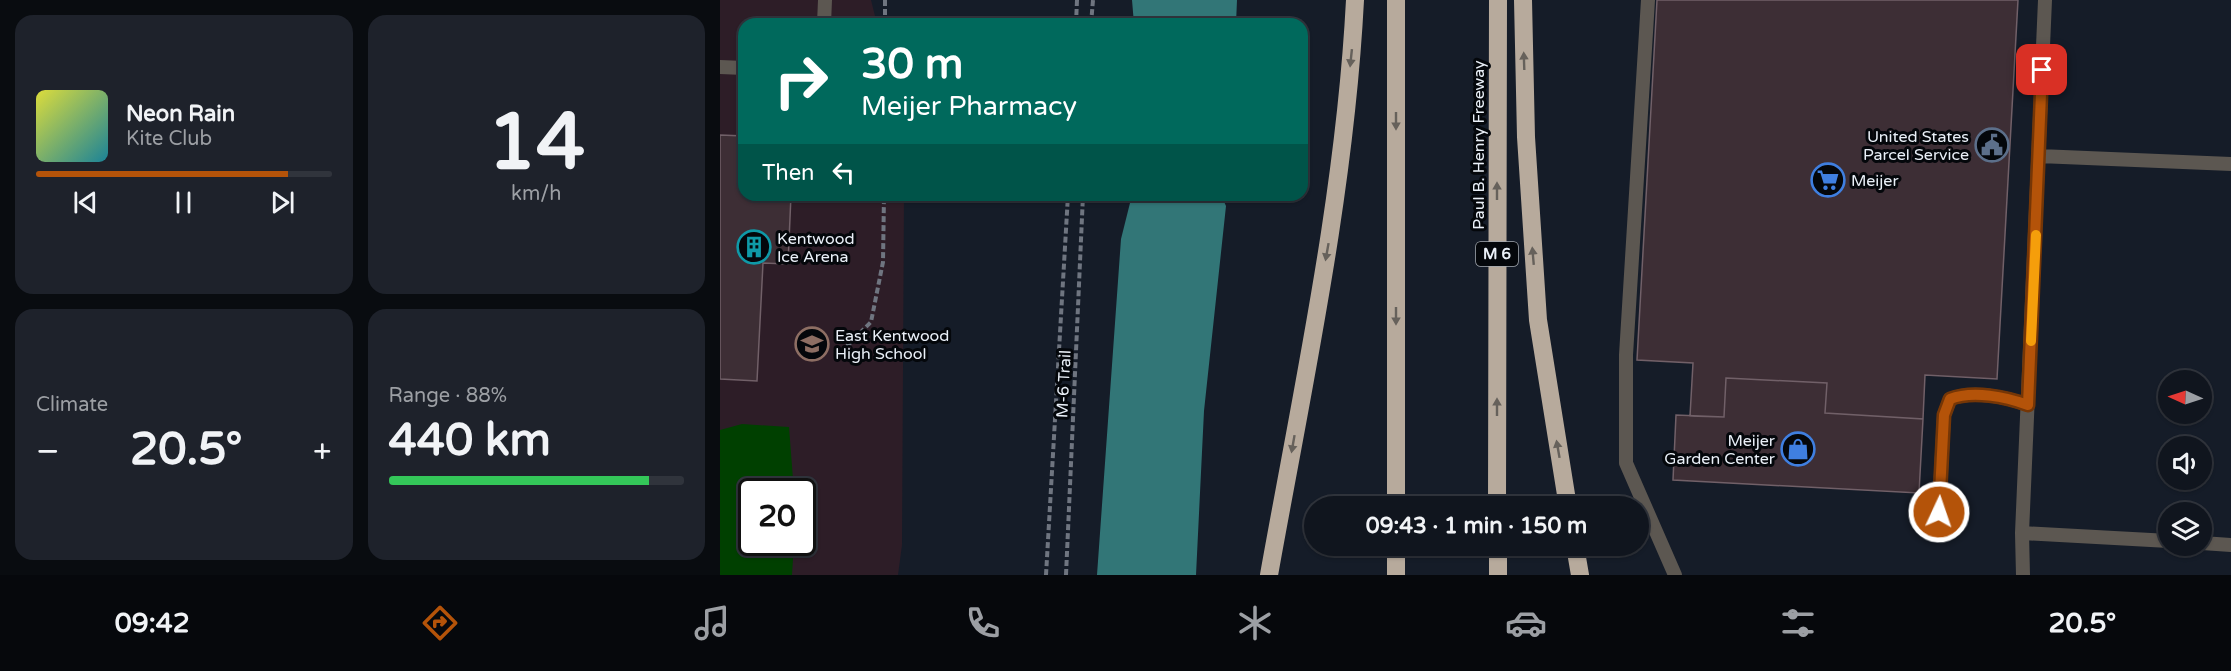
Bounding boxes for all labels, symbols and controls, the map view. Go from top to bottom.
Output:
text: 30 m [861,39,963,90]
icon: right [762,42,840,120]
pin [2016,44,2067,95]
one-way arrow [1346,49,1356,68]
one-way arrow [1520,52,1529,71]
icon: arrive [2025,53,2058,86]
street label: Paul B. Henry Freeway [1469,60,1489,230]
text: Meijer Pharmacy [861,90,1077,123]
text: 14 [487,96,585,190]
text: Neon Rain [126,101,235,127]
one-way arrow [1391,112,1401,131]
text: Kite Club [126,127,212,151]
place label: United States Parcel Service [1863,127,1969,165]
public building icon: United States Parcel Service [1974,127,2010,163]
icon: left [827,156,860,189]
text: Then [762,160,815,186]
supermarket icon: Meijer [1810,162,1846,198]
place label: Meijer [1851,171,1899,191]
one-way arrow [1492,181,1502,200]
text: km/h [511,182,561,206]
icon: previous [69,186,102,219]
icon: pause [167,186,200,219]
icon: next [266,186,299,219]
building icon: Kentwood Ice Arena [736,229,772,265]
place label: Kentwood Ice Arena [777,229,854,267]
one-way arrow [1322,242,1331,261]
road number: M 6 [1476,242,1518,266]
one-way arrow [1529,246,1538,265]
one-way arrow [1391,307,1401,326]
school or university icon: East Kentwood High School [794,326,830,362]
place label: East Kentwood High School [835,326,949,364]
street label: M-6 Trail [1052,350,1076,419]
north arrow [2158,370,2212,424]
map controls [2158,370,2212,556]
text: Range · 88% [389,384,507,408]
text: Climate [36,393,108,417]
one-way arrow [1492,397,1501,416]
text: 440 km [389,414,551,468]
text: 20.5° [130,423,243,477]
place label: Meijer Garden Center [1664,431,1776,469]
shop icon: Meijer Garden Center [1780,431,1816,467]
text: − [36,432,60,471]
text: + [313,432,331,471]
one-way arrow [1288,434,1297,453]
button: sound [2158,436,2212,490]
one-way arrow [1553,440,1562,459]
speed limit sign: 20 [738,478,816,556]
position arrow [1907,480,1971,544]
button: layers [2158,502,2212,556]
text: 09:43 · 1 min · 150 m [1366,513,1587,539]
icon: directions [419,602,461,644]
icon: music [691,602,733,644]
icon: phone [962,602,1004,644]
icon: climate [1234,602,1276,644]
icon: car [1505,602,1547,644]
icon: filters [1777,602,1819,644]
text: 09:42 [115,607,190,640]
text: 20.5° [2049,607,2116,640]

